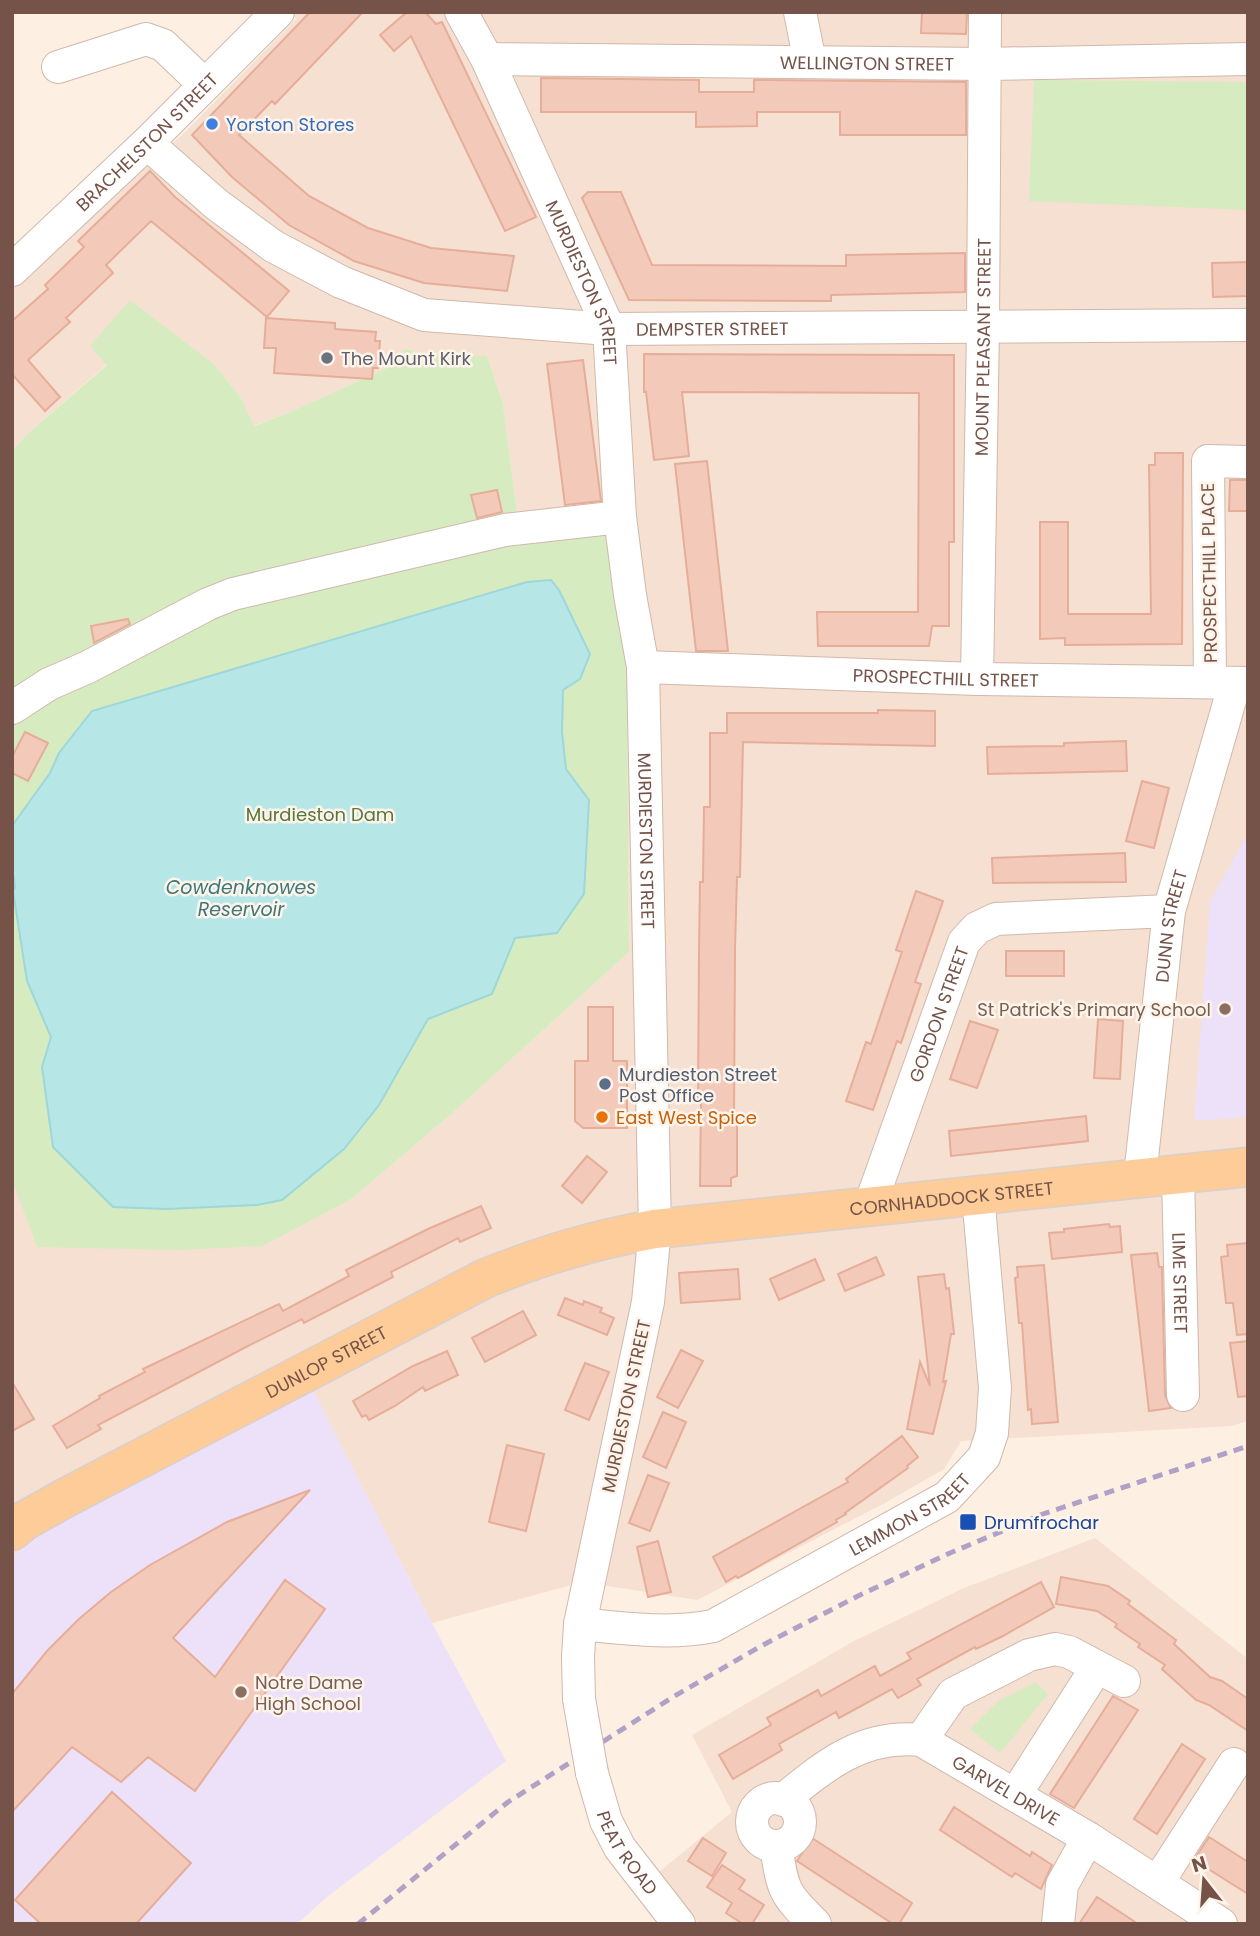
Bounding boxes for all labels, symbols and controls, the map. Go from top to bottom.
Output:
street label: WELLINGTON STREET [780,49,955,76]
street label: BRACHELSTON STREET [70,67,223,216]
place label: Yorston Stores [226,112,354,137]
marker: Yorston Stores [204,116,220,132]
street label: MURDIESTON STREET [540,196,624,366]
street label: MOUNT PLEASANT STREET [968,238,996,456]
street label: DEMPSTER STREET [636,315,789,341]
place label: The Mount Kirk [341,346,472,371]
marker: The Mount Kirk [319,350,335,366]
street label: PROSPECTHILL PLACE [1195,483,1223,663]
street label: PROSPECTHILL STREET [852,662,1039,692]
street label: MURDIESTON STREET [632,752,661,930]
park label: Murdieston Dam [246,802,394,827]
street label: DUNN STREET [1149,866,1193,984]
water label: Cowdenknowes Reservoir [166,874,316,923]
street label: GORDON STREET [902,942,974,1086]
place label: St Patrick's Primary School [977,997,1211,1022]
marker: St Patrick's Primary School [1217,1001,1233,1017]
place label: Murdieston Street Post Office [619,1062,777,1108]
marker: Murdieston Street Post Office [597,1076,613,1092]
place label: East West Spice [616,1105,757,1130]
marker: East West Spice [594,1109,610,1125]
street label: CORNHADDOCK STREET [848,1175,1055,1221]
street label: LIME STREET [1167,1232,1194,1334]
street label: MURDIESTON STREET [595,1317,657,1495]
street label: DUNLOP STREET [261,1319,391,1404]
street label: LEMMON STREET [844,1467,976,1561]
place label: Drumfrochar [984,1510,1099,1535]
marker: Drumfrochar [958,1512,978,1532]
place label: Notre Dame High School [255,1670,363,1716]
marker: Notre Dame High School [233,1684,249,1700]
street label: GARVEL DRIVE [948,1749,1064,1831]
street label: PEAT ROAD [591,1808,664,1900]
north arrow [1169,1845,1239,1915]
text: N [1188,1849,1210,1879]

